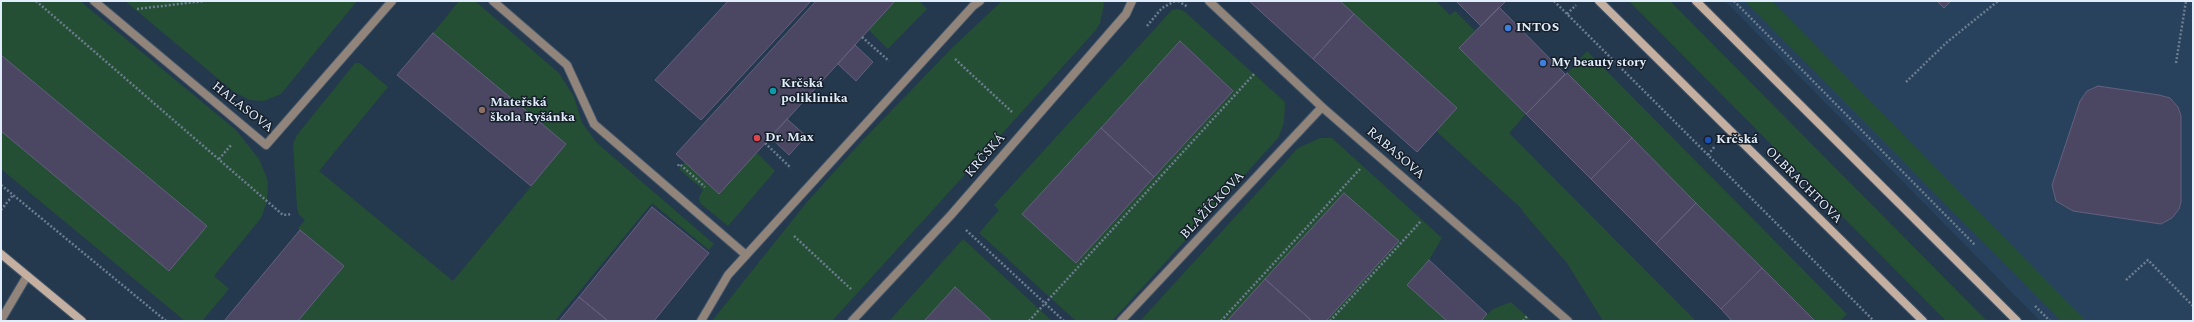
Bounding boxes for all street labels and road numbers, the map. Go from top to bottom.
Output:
street label: HALASOVA [208,79,276,137]
street label: RABASOVA [1363,125,1427,183]
street label: KRČSKÁ [963,131,1009,181]
street label: OLBRACHTOVA [1761,144,1845,228]
street label: BLAŽÍČKOVA [1178,169,1248,243]

